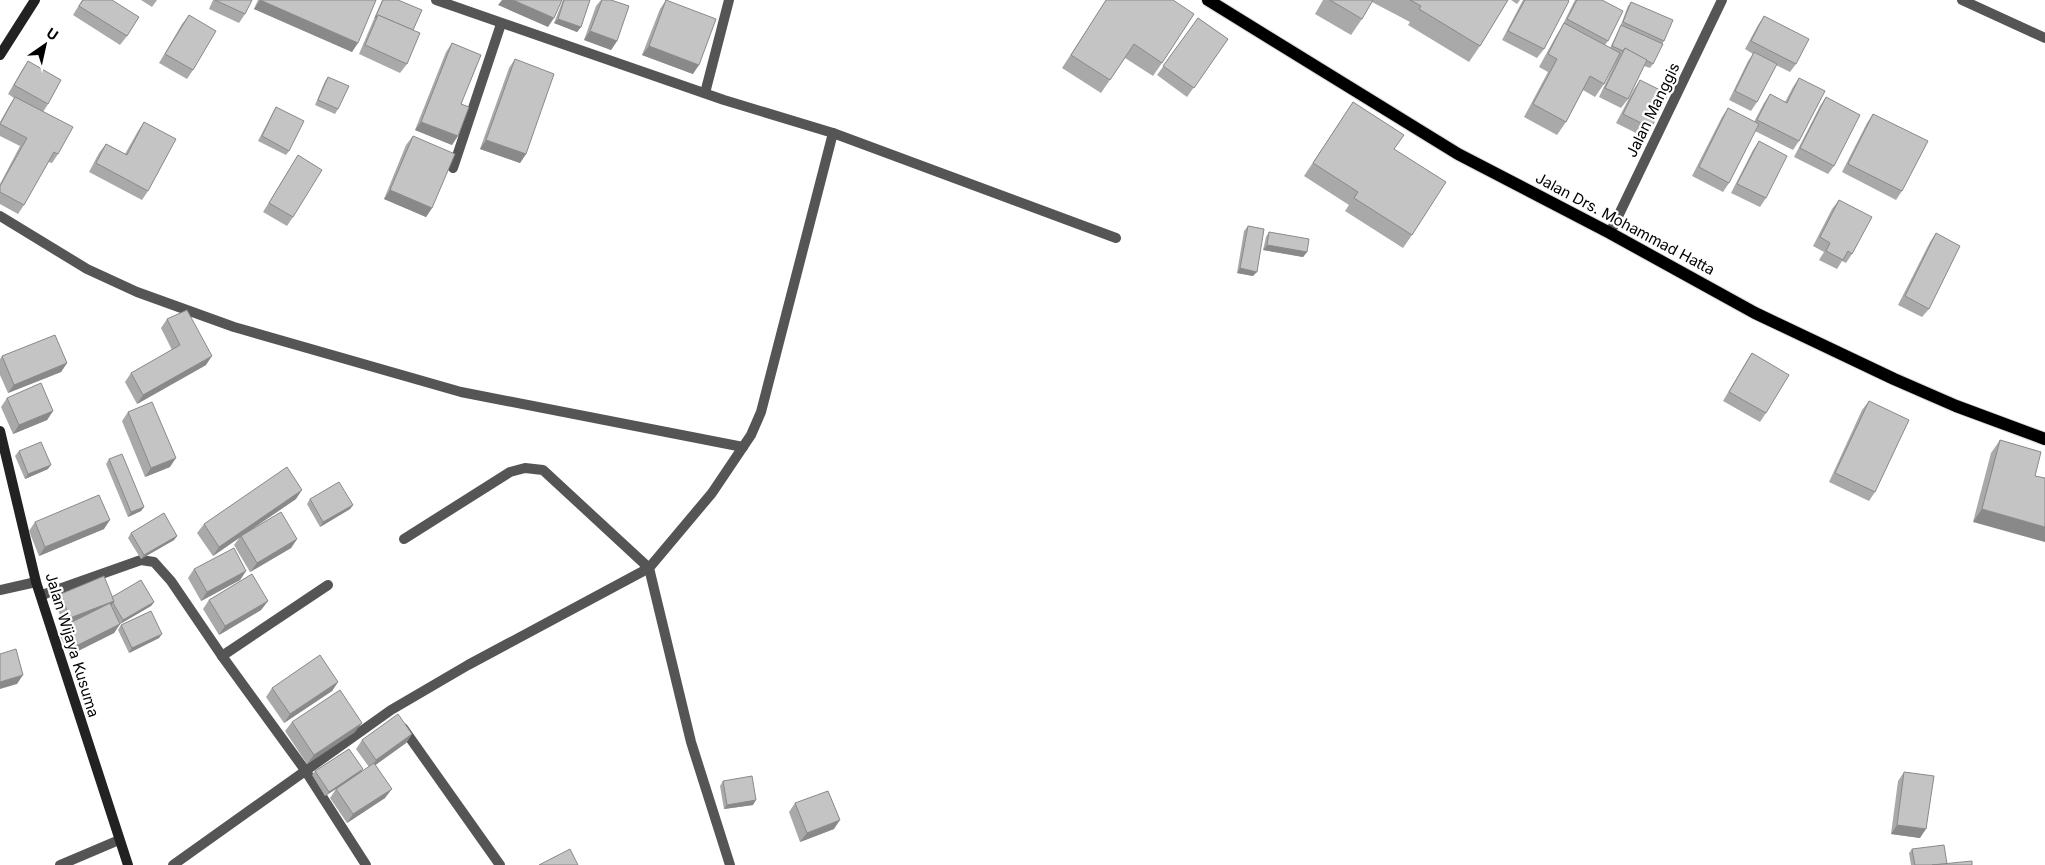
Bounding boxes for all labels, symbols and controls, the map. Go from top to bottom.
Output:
north arrow [20,20,70,70]
text: U [44,24,62,44]
street label: Jalan Manggis [1621,59,1684,160]
street label: Jalan Drs. Mohammad Hatta [1532,168,1718,279]
street label: Jalan Wijaya Kusuma [41,570,104,719]

